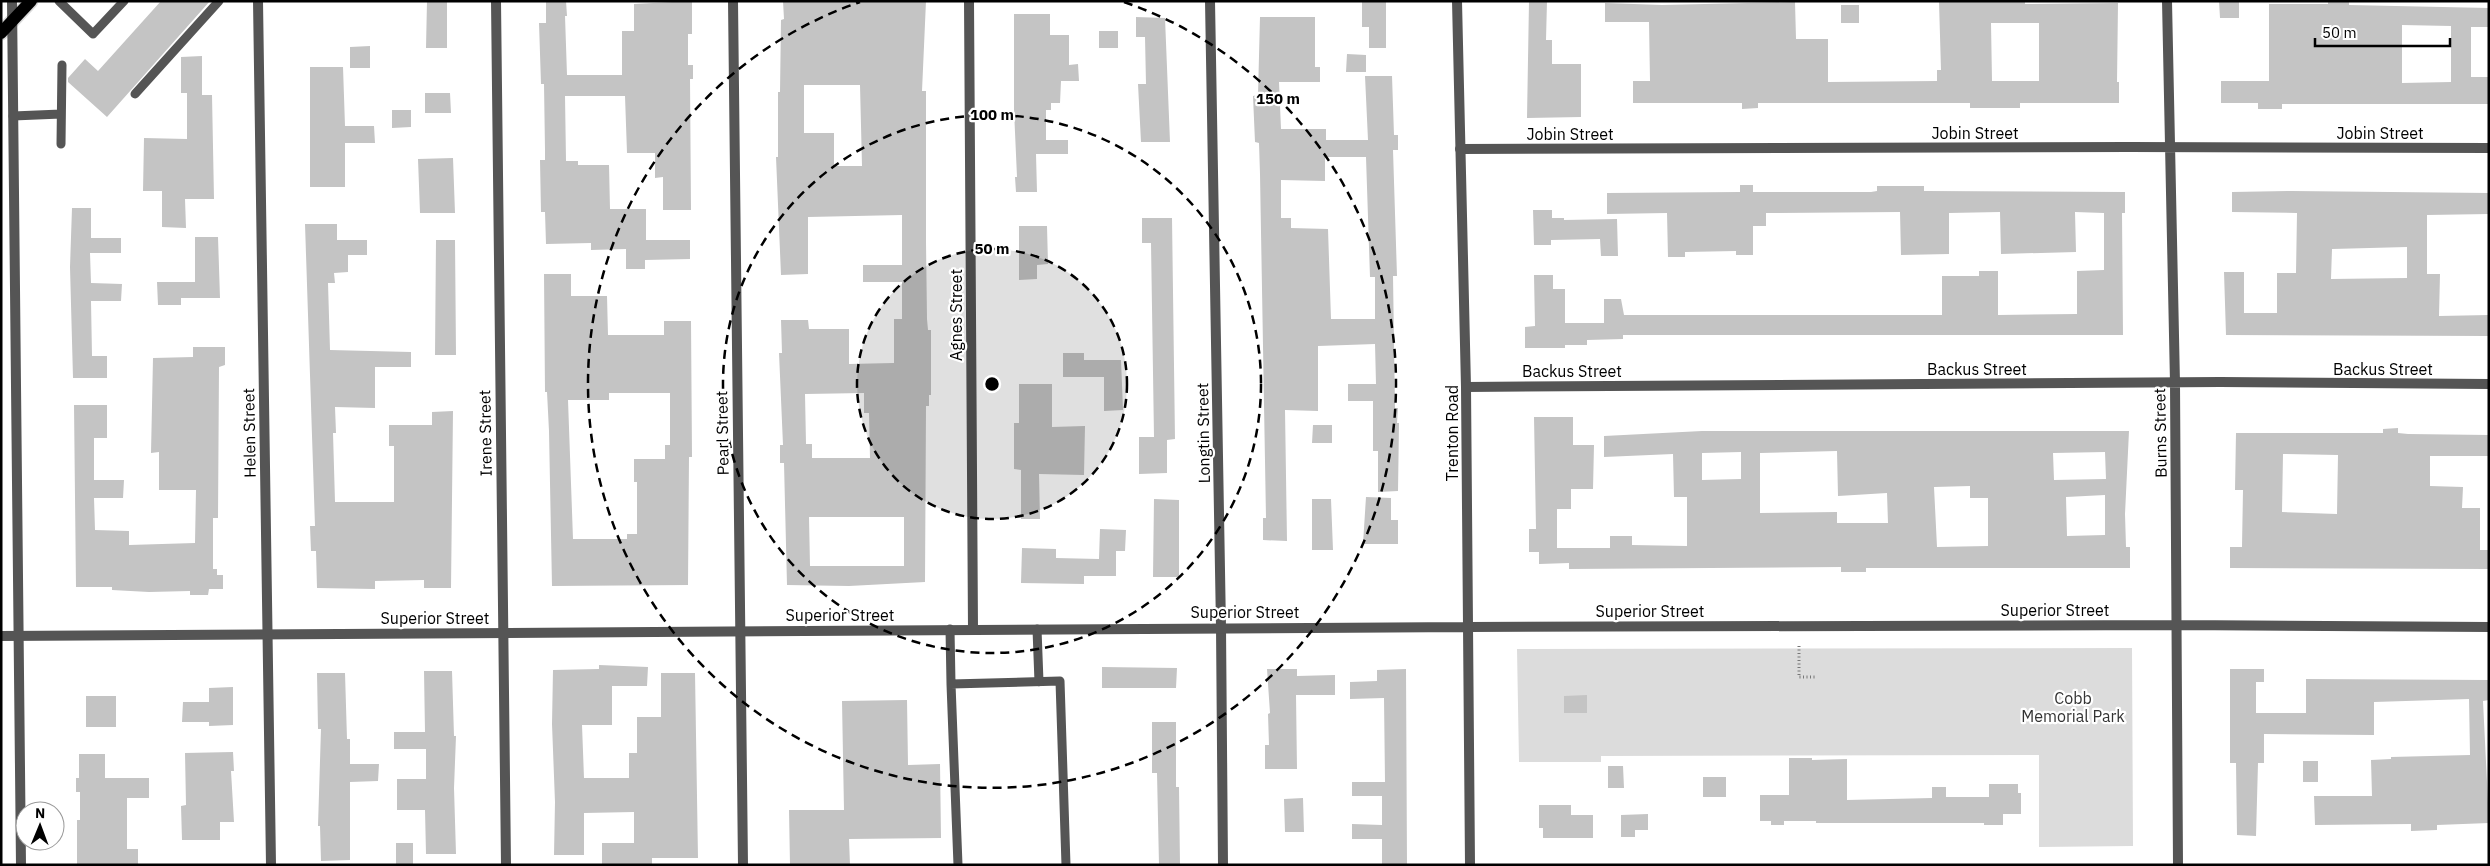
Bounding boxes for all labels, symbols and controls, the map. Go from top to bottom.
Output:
scale bar [2315,15,2450,47]
text: 50 m [2322,23,2357,42]
text: 150 m [1256,89,1300,108]
text: 100 m [970,105,1014,124]
street label: Jobin Street [1931,123,2019,143]
street label: Jobin Street [2336,123,2424,143]
street label: Jobin Street [1526,124,1614,144]
text: 50 m [975,239,1009,258]
street label: Agnes Street [946,269,966,361]
street label: Backus Street [1927,359,2027,379]
street label: Backus Street [2333,359,2433,379]
street label: Backus Street [1522,361,1622,381]
centre of rings [983,375,1001,393]
street label: Longtin Street [1192,382,1214,484]
street label: Trenton Road [1442,385,1462,481]
street label: Helen Street [238,388,260,478]
street label: Burns Street [2149,388,2171,478]
street label: Irene Street [474,390,496,476]
street label: Pearl Street [711,391,733,475]
street label: Superior Street [2001,600,2109,620]
street label: Superior Street [1596,601,1704,621]
street label: Superior Street [1191,602,1299,622]
street label: Superior Street [786,605,894,625]
street label: Superior Street [381,608,489,628]
park label: Cobb Memorial Park [2021,688,2125,726]
north arrow [15,801,65,851]
text: N [35,804,45,822]

